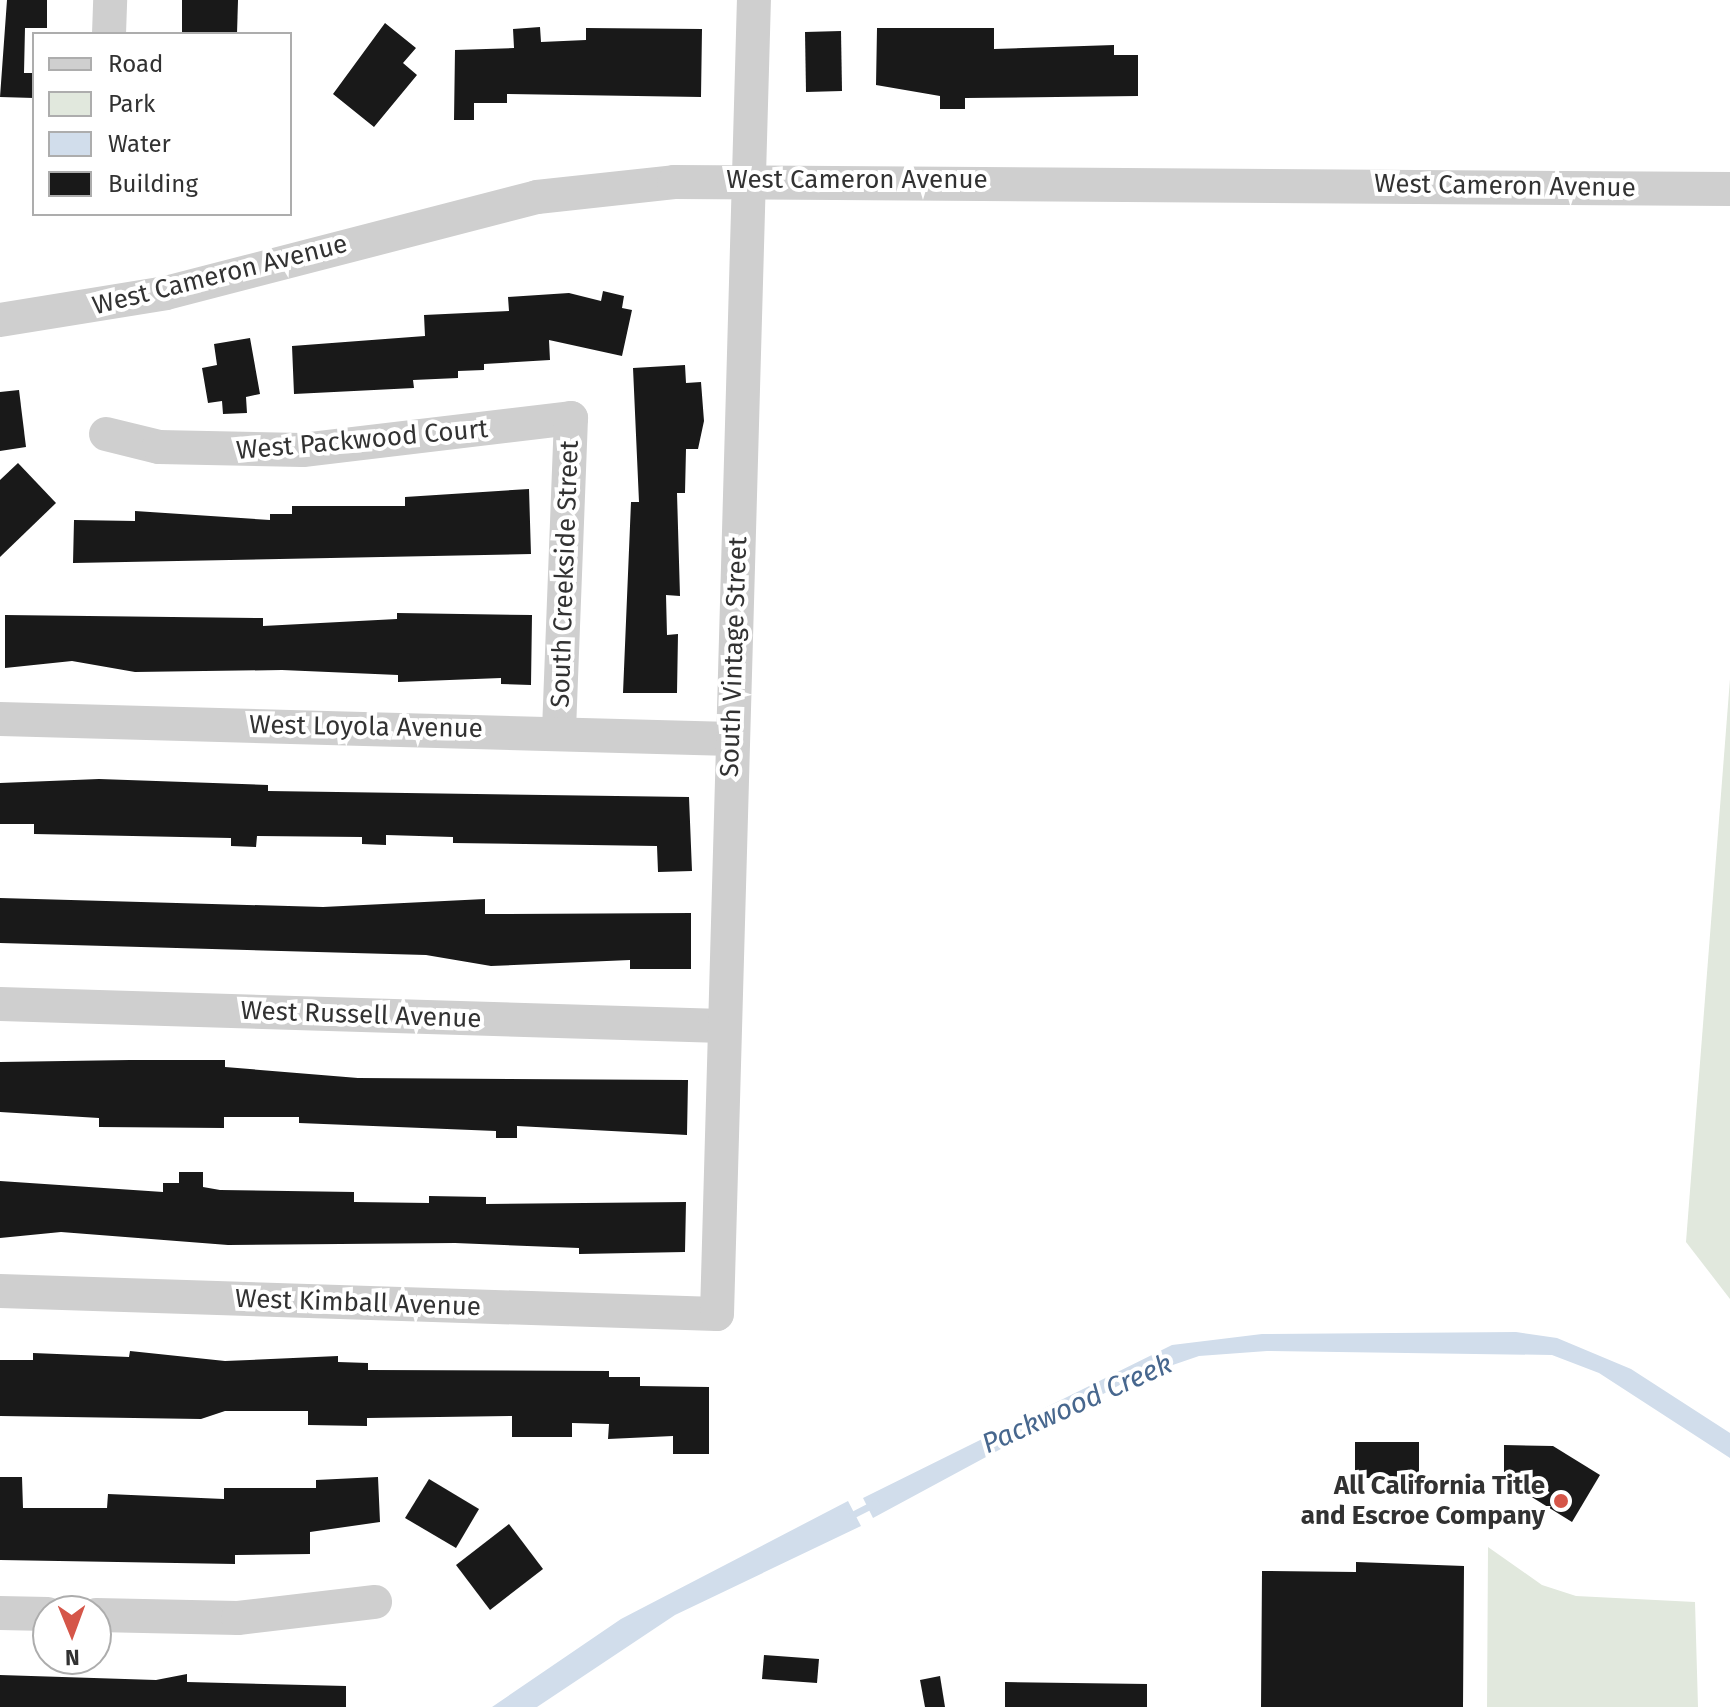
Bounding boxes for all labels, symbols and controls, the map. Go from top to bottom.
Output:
legend [32,32,292,216]
text: Road [108,50,163,78]
text: Park [108,90,155,118]
text: Water [108,130,171,158]
street label: West Cameron Avenue [726,164,988,196]
street label: West Cameron Avenue [1374,168,1636,204]
text: Building [108,170,198,198]
street label: West Cameron Avenue [89,228,351,322]
street label: West Packwood Court [235,413,489,467]
street label: South Creekside Street [545,440,585,708]
street label: South Vintage Street [714,536,754,778]
street label: West Loyola Avenue [249,709,483,745]
street label: West Russell Avenue [240,995,482,1035]
street label: West Kimball Avenue [234,1283,482,1323]
water label: Packwood Creek [977,1347,1177,1461]
place label: All California Title and Escroe Company [1301,1470,1545,1532]
marker: All California Title and Escroe Company [1552,1492,1570,1510]
north arrow [32,1595,112,1675]
text: N [65,1644,80,1671]

